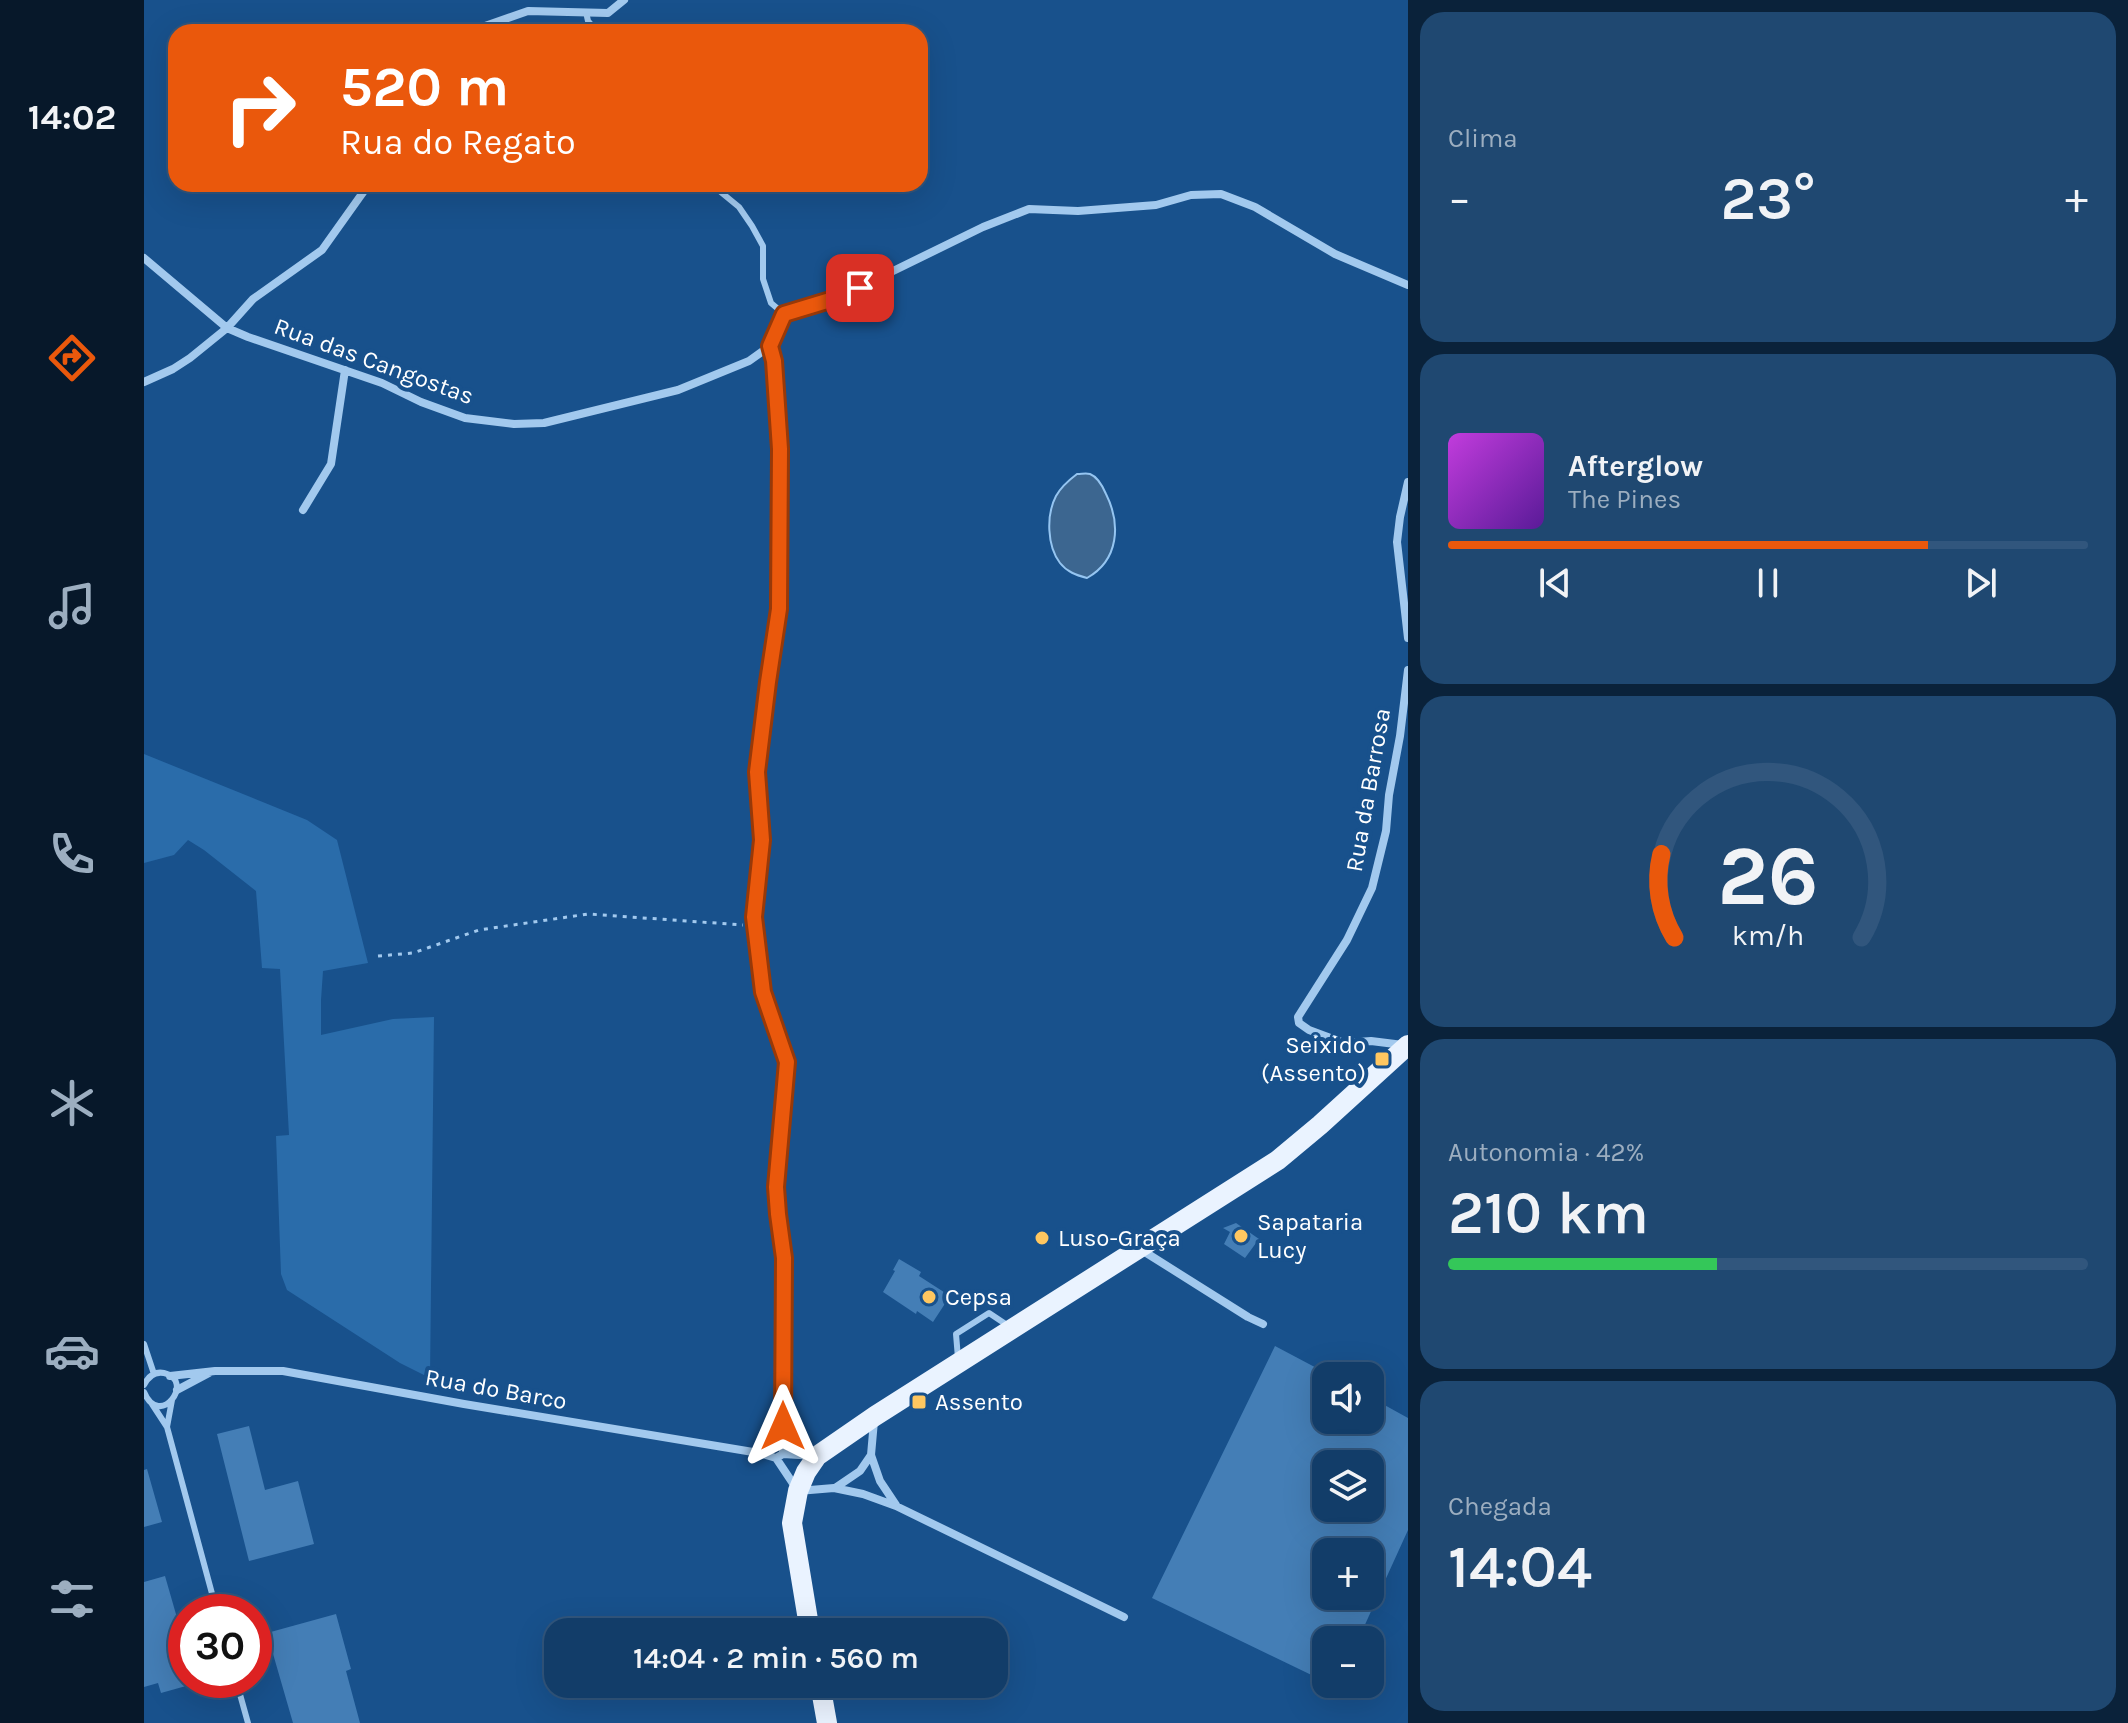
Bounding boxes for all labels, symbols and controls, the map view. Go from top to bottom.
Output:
text: 520 m [340,54,509,119]
icon: right [208,56,312,160]
text: 14:02 [28,96,116,138]
text: Rua do Regato [340,121,576,163]
text: Clima [1448,123,1518,154]
text: 23° [1720,164,1816,234]
text: − [1448,173,1471,224]
text: + [2065,173,2088,224]
pin [826,254,894,322]
icon: arrive [838,266,882,310]
street label: Rua das Cangostas [270,312,478,410]
icon: directions [44,330,100,386]
text: Afterglow [1568,448,1703,484]
text: The Pines [1568,484,1681,515]
icon: previous [1533,561,1577,605]
icon: pause [1746,561,1790,605]
icon: next [1959,561,2003,605]
icon: music [44,578,100,634]
street label: Rua da Barrosa [1340,706,1396,874]
icon: phone [44,826,100,882]
text: 26 [1718,827,1818,924]
text: km/h [1732,919,1804,952]
place label: Seixido (Assento) [1261,1031,1366,1087]
marker: Seixido (Assento) [1373,1050,1391,1068]
icon: climate [44,1075,100,1131]
text: Autonomia · 42% [1448,1137,1644,1168]
text: 210 km [1448,1178,1649,1248]
place label: Sapataria Lucy [1257,1208,1363,1264]
place label: Luso-Graça [1058,1224,1181,1252]
marker: Sapataria Lucy [1232,1227,1250,1245]
marker: Luso-Graça [1033,1229,1051,1247]
place label: Cepsa [945,1283,1012,1311]
marker: Cepsa [920,1288,938,1306]
icon: car [44,1323,100,1379]
map controls [1312,1362,1384,1698]
button: sound [1312,1362,1384,1434]
street label: Rua do Barco [423,1363,569,1415]
position arrow [741,1384,825,1468]
place label: Assento [935,1388,1023,1416]
marker: Assento [910,1393,928,1411]
button: layers [1312,1450,1384,1522]
text: Chegada [1448,1491,1552,1522]
text: 14:04 [1448,1532,1592,1602]
button: + [1312,1538,1384,1610]
icon: filters [44,1571,100,1627]
speed limit sign: 30 [168,1594,272,1698]
button: − [1312,1626,1384,1698]
text: 14:04 · 2 min · 560 m [633,1640,919,1676]

